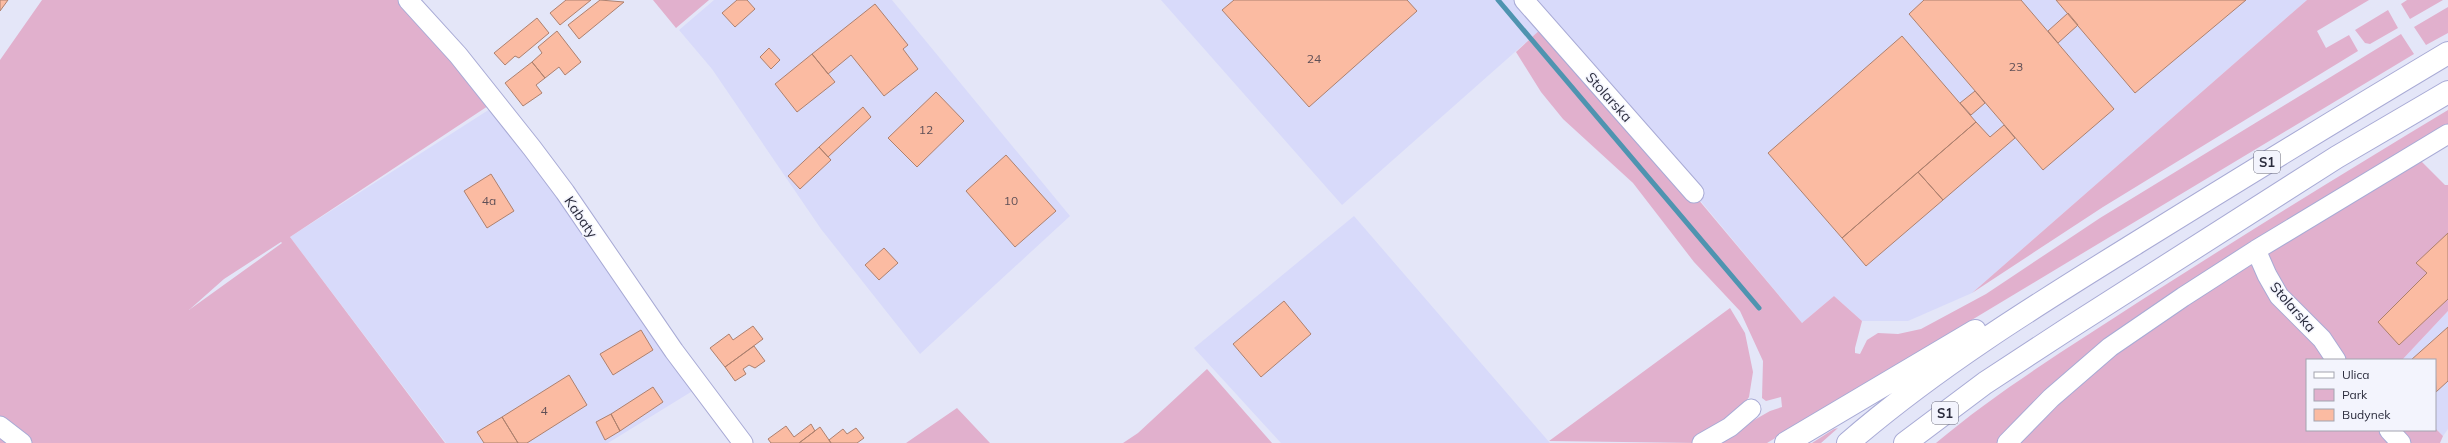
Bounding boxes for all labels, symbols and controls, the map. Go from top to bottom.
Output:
house number: 24 [1307,51,1321,66]
house number: 23 [2009,59,2023,74]
street label: Stolarska [1582,68,1636,126]
house number: 12 [919,122,933,137]
road number: S1 [2254,151,2280,173]
house number: 4a [482,193,496,208]
street label: Kabaty [561,193,602,242]
house number: 10 [1004,193,1018,208]
street label: Stolarska [2266,278,2320,336]
legend [2306,359,2436,431]
text: Ulica [2342,367,2370,382]
text: Park [2342,387,2368,402]
road number: S1 [1932,402,1958,424]
house number: 4 [540,403,548,418]
text: Budynek [2342,407,2391,422]

